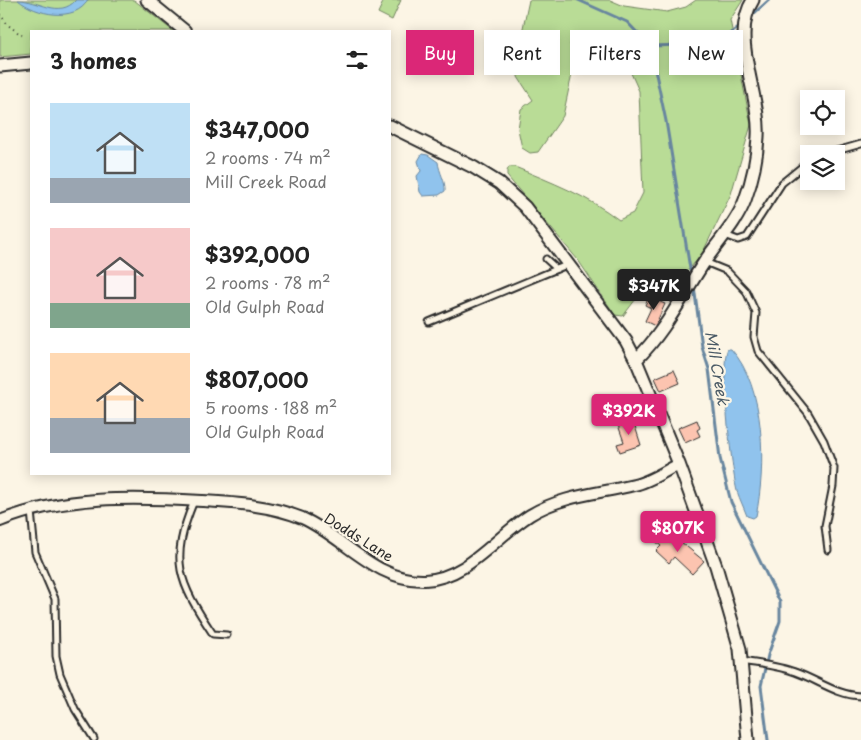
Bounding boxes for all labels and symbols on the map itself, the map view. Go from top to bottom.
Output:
pin: $347K [619,268,689,311]
water label: Mill Creek [700,329,736,408]
pin: $392K [594,394,664,436]
street label: Dodds Lane [320,507,398,567]
pin: $807K [643,510,713,553]

